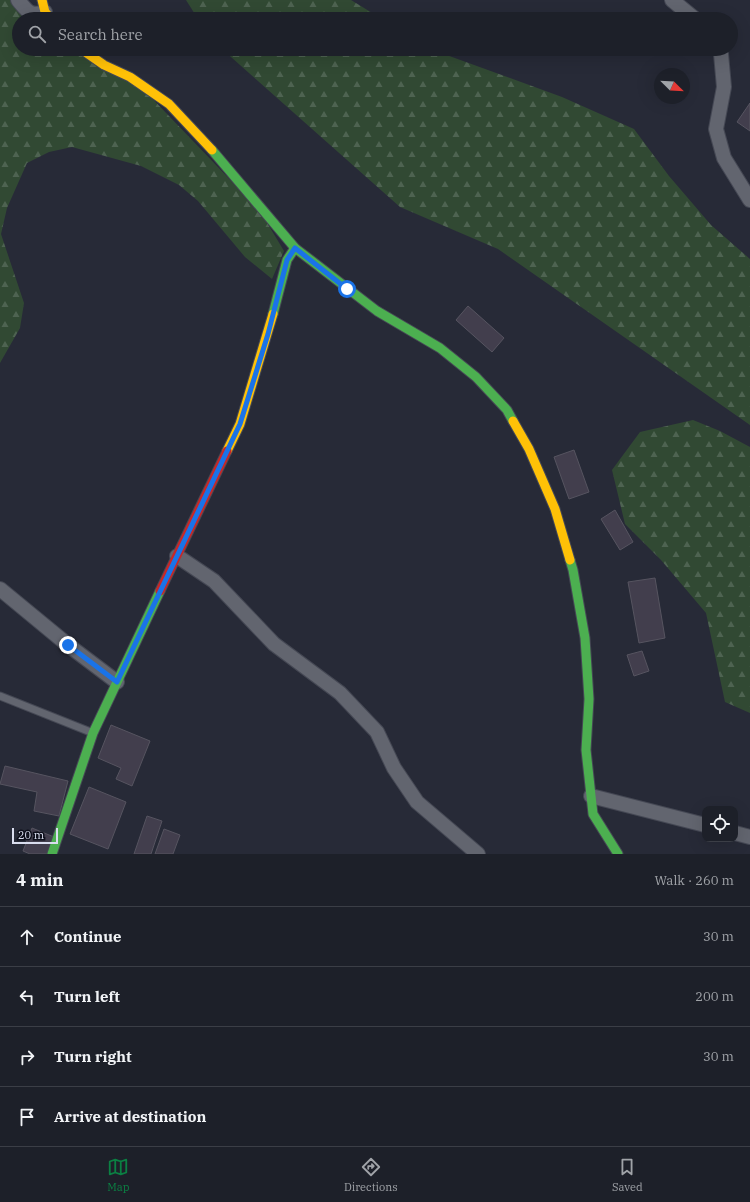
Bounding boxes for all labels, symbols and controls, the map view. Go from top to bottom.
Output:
search box [12,12,738,56]
icon: search [26,23,48,45]
text: Search here [58,25,143,44]
north arrow [654,68,690,104]
route start [338,280,356,298]
route end [59,636,77,654]
map controls [702,806,738,842]
button: locate [702,806,738,842]
scale bar [12,826,58,845]
text: 20 m [18,828,44,842]
text: 4 min [16,869,64,891]
text: Walk · 260 m [655,872,734,889]
icon: ahead [16,926,38,948]
text: Continue [54,927,121,946]
text: 30 m [703,928,734,945]
icon: left [16,986,38,1008]
text: Turn left [54,987,120,1006]
text: 200 m [695,988,734,1005]
icon: right [16,1046,38,1068]
text: Turn right [54,1047,132,1066]
text: 30 m [703,1048,734,1065]
icon: arrive [16,1106,38,1128]
text: Arrive at destination [54,1107,206,1126]
tab: Map [107,1156,130,1194]
tab: Directions [344,1156,398,1194]
tab: Saved [612,1156,643,1194]

